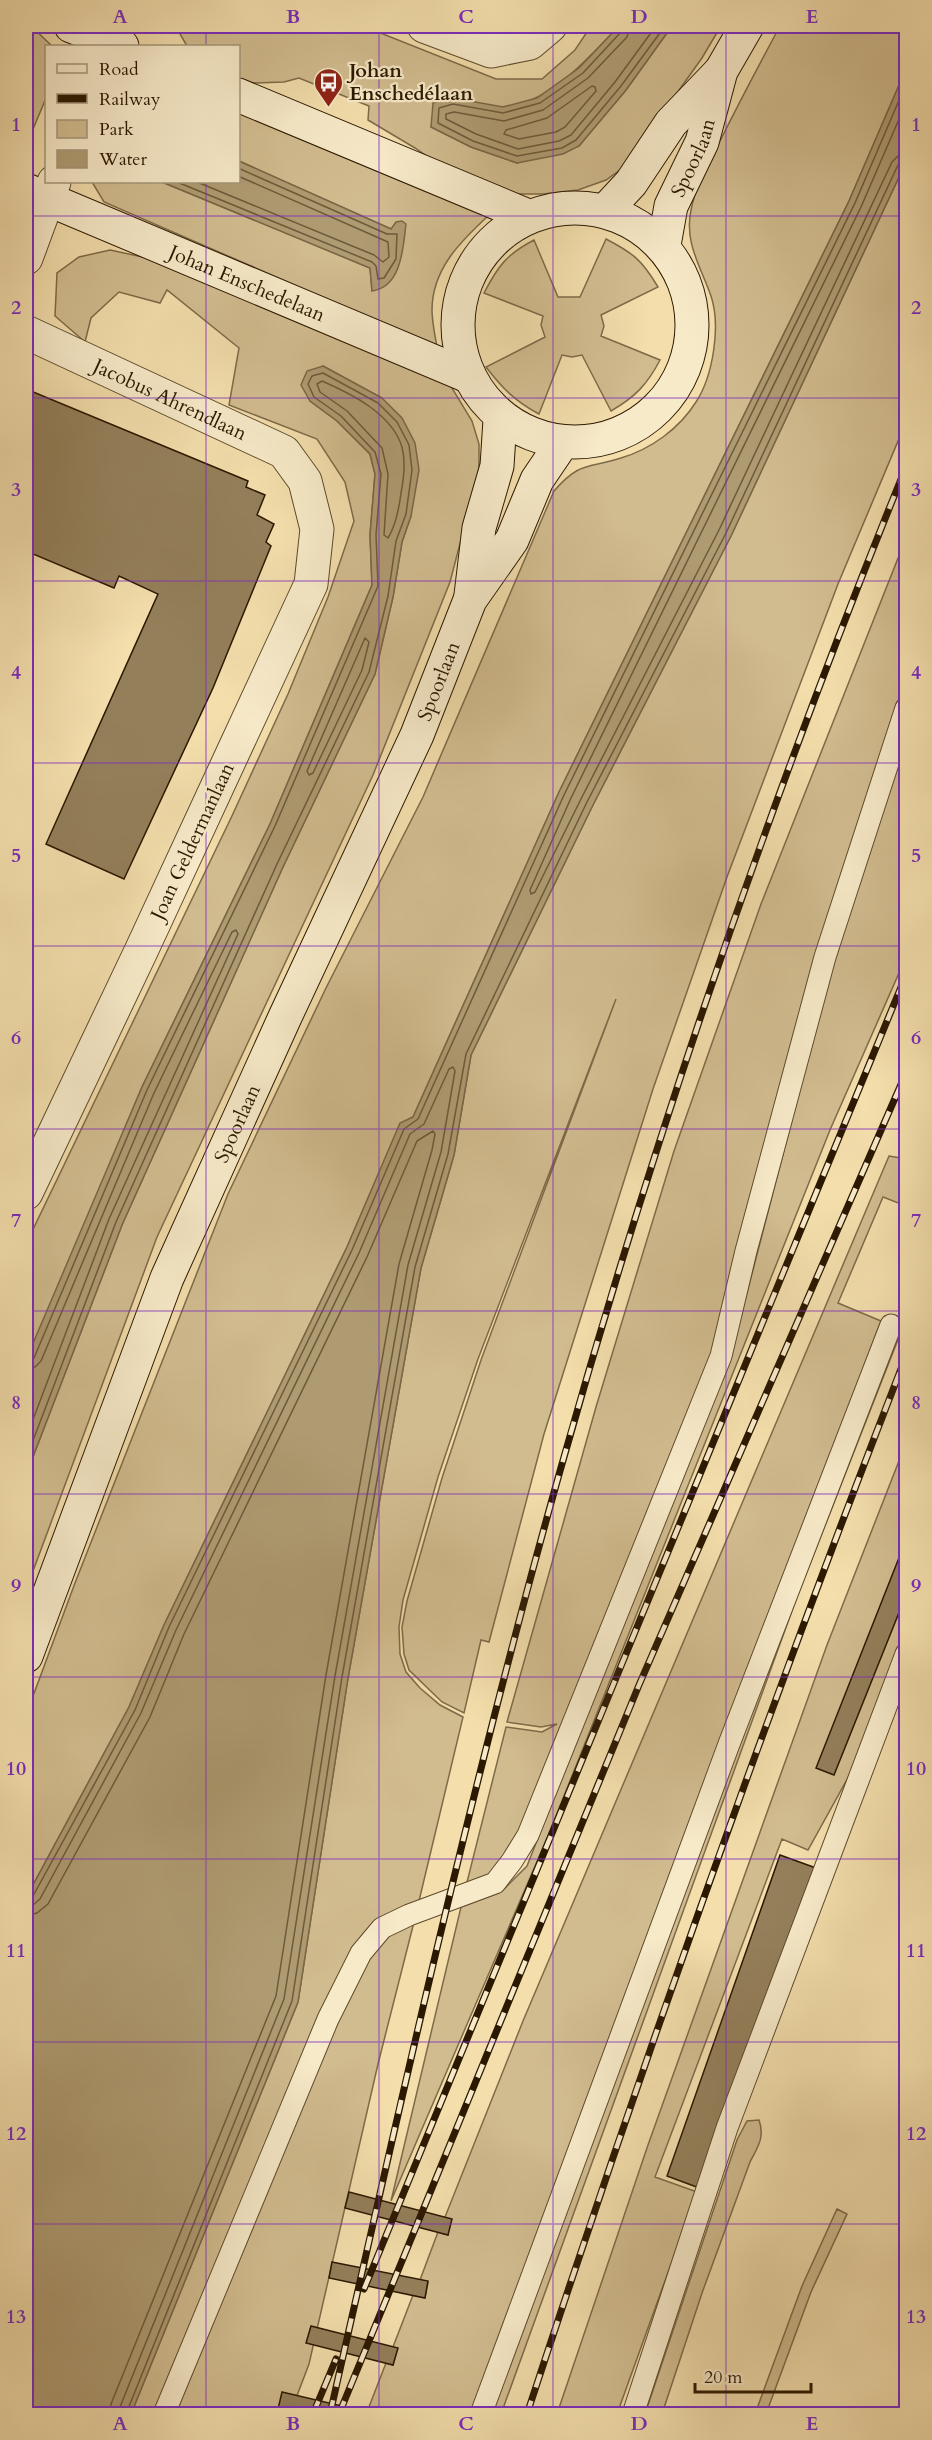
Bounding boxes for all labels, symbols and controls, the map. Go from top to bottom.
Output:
text: A [112,3,128,30]
text: B [286,3,300,30]
text: C [458,3,474,30]
text: D [630,3,648,30]
text: E [806,3,818,30]
legend [45,45,240,183]
text: Road [99,57,139,82]
place label: Johan Enschedélaan [346,57,473,107]
bus stop icon: Johan Enschedélaan [312,66,344,108]
text: Railway [99,87,161,112]
text: 1 [11,111,21,138]
text: 1 [911,111,921,138]
street label: Spoorlaan [664,115,722,202]
text: Park [99,117,134,142]
text: Water [98,147,148,172]
street label: Johan Enschedelaan [162,238,330,329]
text: 2 [11,294,21,321]
text: 2 [911,294,921,321]
street label: Jacobus Ahrendlaan [86,351,252,447]
text: 3 [11,476,21,503]
text: 3 [911,476,921,503]
street label: Spoorlaan [411,637,467,725]
text: 4 [11,659,21,686]
text: 4 [911,659,921,686]
street label: Joan Geldermanlaan [143,758,241,927]
text: 5 [11,842,21,869]
text: 5 [911,842,921,869]
text: 6 [11,1024,21,1051]
text: 6 [911,1024,921,1051]
street label: Spoorlaan [208,1080,267,1167]
text: 7 [11,1207,21,1234]
text: 7 [911,1207,921,1234]
text: 8 [11,1389,21,1416]
text: 8 [911,1389,921,1416]
text: 9 [11,1572,21,1599]
text: 9 [911,1572,921,1599]
text: 10 [6,1755,26,1782]
text: 10 [906,1755,926,1782]
text: 11 [6,1937,26,1964]
text: 11 [906,1937,926,1964]
text: 12 [6,2120,26,2147]
text: 12 [906,2120,926,2147]
text: 13 [6,2303,26,2330]
text: 13 [906,2303,926,2330]
scale bar [695,2356,810,2394]
text: 20 m [704,2365,743,2390]
text: A [112,2410,128,2437]
text: B [286,2410,300,2437]
text: C [458,2410,474,2437]
text: D [630,2410,648,2437]
text: E [806,2410,818,2437]

